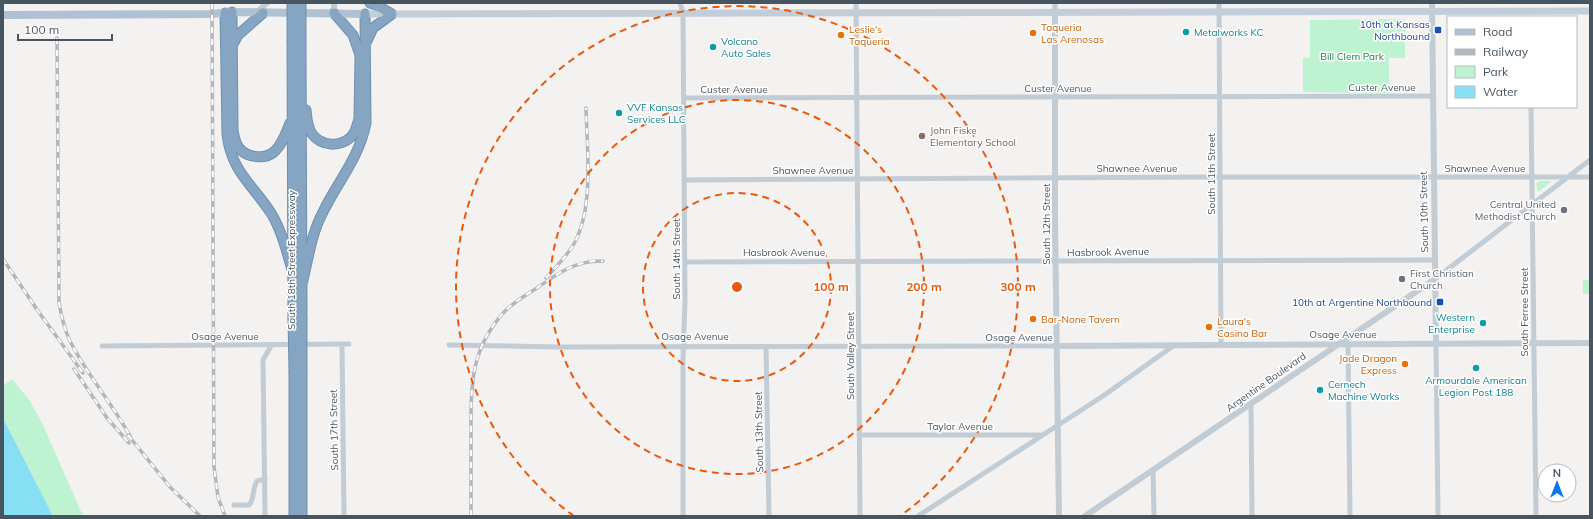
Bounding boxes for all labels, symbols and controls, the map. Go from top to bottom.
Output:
scale bar [18,16,112,42]
legend [1447,16,1577,108]
place label: 10th at Kansas Northbound [1360,18,1430,43]
place label: Taqueria Las Arenosas [1041,21,1104,46]
text: 100 m [24,22,59,37]
place label: Leslie's Taqueria [849,23,890,48]
text: Road [1483,24,1512,39]
marker: 10th at Kansas Northbound [1433,25,1443,35]
place label: Metalworks KC [1194,26,1264,39]
marker: Metalworks KC [1181,27,1191,37]
marker: Taqueria Las Arenosas [1028,28,1038,38]
marker: Leslie's Taqueria [836,30,846,40]
place label: Volcano Auto Sales [721,35,771,60]
marker: Volcano Auto Sales [708,42,718,52]
text: Railway [1483,44,1529,59]
park label: Bill Clem Park [1320,50,1385,63]
text: Park [1483,64,1509,79]
street label: Custer Avenue [1348,81,1416,94]
street label: Custer Avenue [1024,82,1092,95]
street label: Custer Avenue [700,83,768,96]
text: Water [1483,84,1519,99]
place label: VVF Kansas Services LLC [627,101,686,126]
marker: VVF Kansas Services LLC [614,108,624,118]
place label: John Fiske Elementary School [930,124,1016,149]
marker: John Fiske Elementary School [917,131,927,141]
street label: South 11th Street [1205,133,1218,215]
street label: Shawnee Avenue [1097,162,1177,175]
street label: Shawnee Avenue [1445,162,1525,175]
street label: Shawnee Avenue [773,164,853,177]
street label: South 10th Street [1417,171,1431,253]
street label: South 12th Street [1040,183,1053,265]
street label: South 18th Street Expressway [285,189,298,330]
place label: Central United Methodist Church [1475,198,1556,223]
marker: Central United Methodist Church [1559,205,1569,215]
street label: South 14th Street [670,218,683,300]
street label: Hasbrook Avenue [1067,245,1149,259]
street label: Hasbrook Avenue [743,246,825,259]
place label: First Christian Church [1410,267,1474,292]
street label: South Ferree Street [1518,267,1531,356]
marker: First Christian Church [1397,274,1407,284]
text: 100 m [813,279,849,294]
text: 200 m [906,279,942,294]
text: 300 m [1000,279,1036,294]
centre of rings [730,280,744,294]
place label: 10th at Argentine Northbound [1292,296,1432,309]
marker: 10th at Argentine Northbound [1435,297,1445,307]
place label: Western Enterprise [1428,311,1475,336]
street label: South Valley Street [844,312,857,400]
place label: Bar-None Tavern [1041,313,1120,326]
marker: Bar-None Tavern [1028,314,1038,324]
place label: Laura's Casino Bar [1217,315,1268,340]
marker: Western Enterprise [1478,318,1488,328]
marker: Laura's Casino Bar [1204,322,1214,332]
street label: Osage Avenue [1309,328,1377,341]
street label: Osage Avenue [191,330,259,343]
street label: Osage Avenue [661,330,729,343]
street label: Osage Avenue [985,331,1053,344]
street label: Argentine Boulevard [1223,349,1309,415]
place label: Jade Dragon Express [1339,352,1397,377]
marker: Jade Dragon Express [1400,359,1410,369]
marker: Armourdale American Legion Post 188 [1471,363,1481,373]
place label: Armourdale American Legion Post 188 [1425,374,1527,399]
place label: Cernech Machine Works [1328,378,1400,403]
marker: Cernech Machine Works [1315,385,1325,395]
street label: South 17th Street [327,389,341,471]
street label: South 13th Street [752,391,766,473]
street label: Taylor Avenue [927,420,993,433]
north arrow [1537,463,1577,503]
text: N [1553,466,1561,480]

